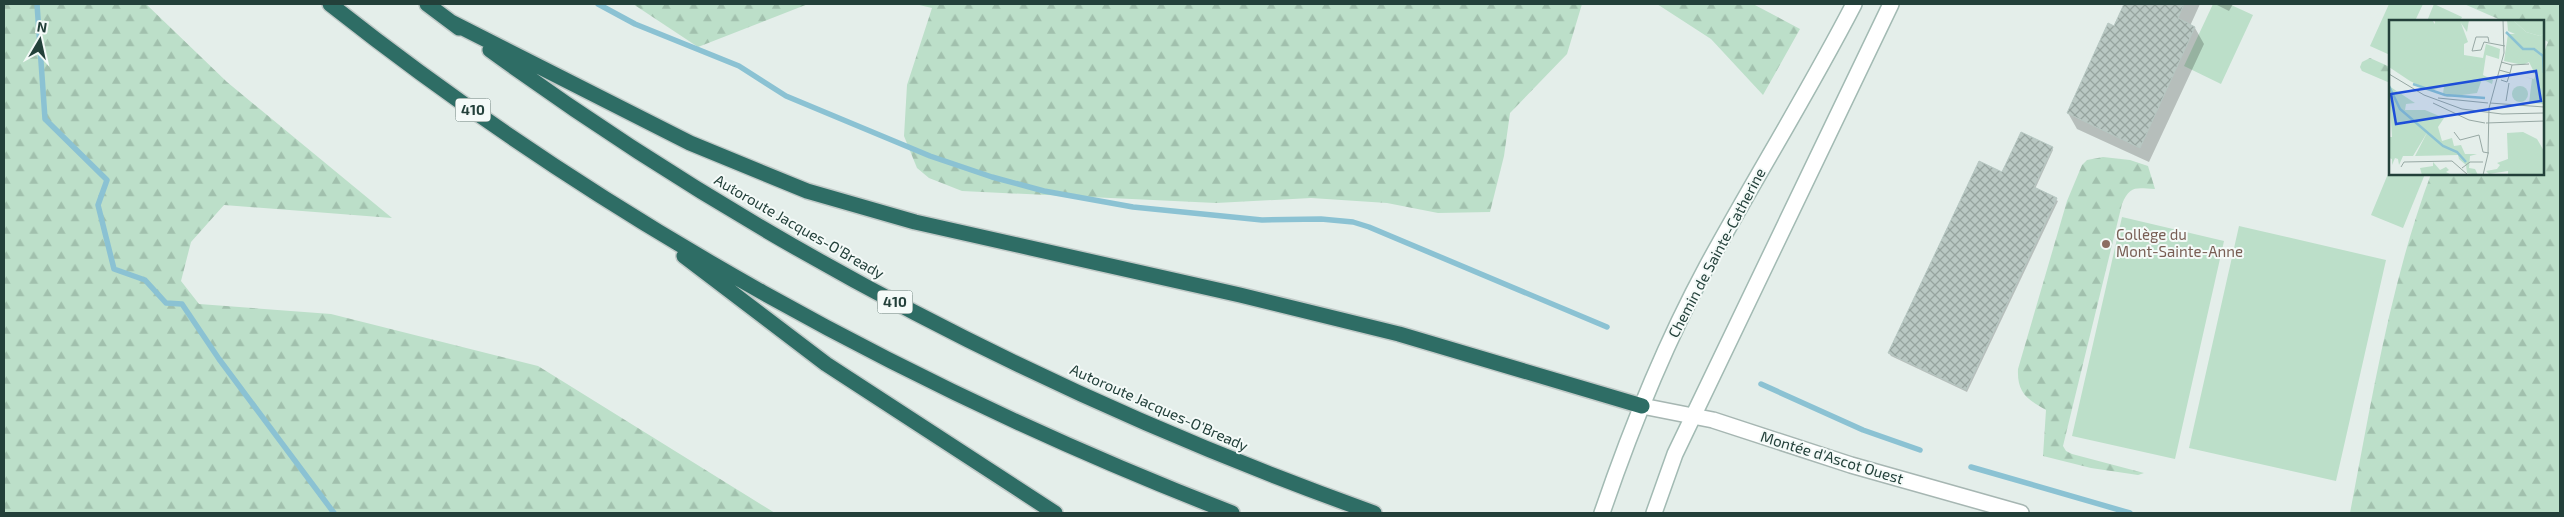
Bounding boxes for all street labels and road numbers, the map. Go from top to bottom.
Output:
road number: 410 [456,98,490,122]
street label: Chemin de Sainte-Catherine [1664,165,1769,340]
street label: Autoroute Jacques-O'Bready [711,170,888,282]
road number: 410 [878,290,912,314]
street label: Autoroute Jacques-O'Bready [1068,360,1251,455]
street label: Montée d'Ascot Ouest [1759,427,1906,487]

